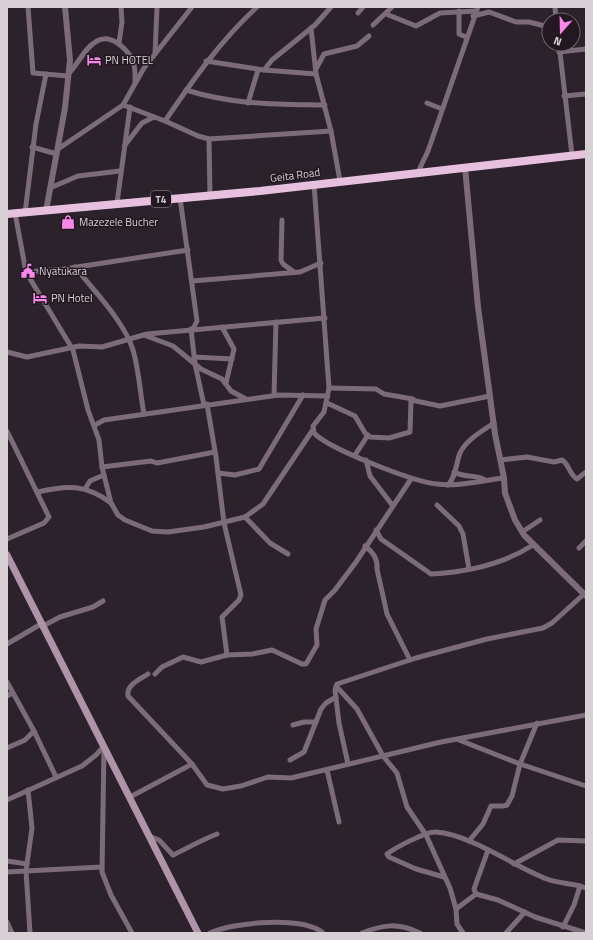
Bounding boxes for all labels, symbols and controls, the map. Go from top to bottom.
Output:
north arrow [541,12,581,52]
text: N [551,33,564,50]
hotel icon: PN HOTEL [86,52,102,68]
place label: PN HOTEL [105,52,154,68]
street label: Geita Road [269,164,321,186]
road number: T4 [151,191,171,207]
shop icon: Mazezele Bucher [60,214,76,230]
place label: Mazezele Bucher [79,214,158,230]
public building icon: Nyatukara [20,263,36,279]
place label: Nyatukara [39,263,87,279]
hotel icon: PN Hotel [32,290,48,306]
place label: PN Hotel [51,290,92,306]

